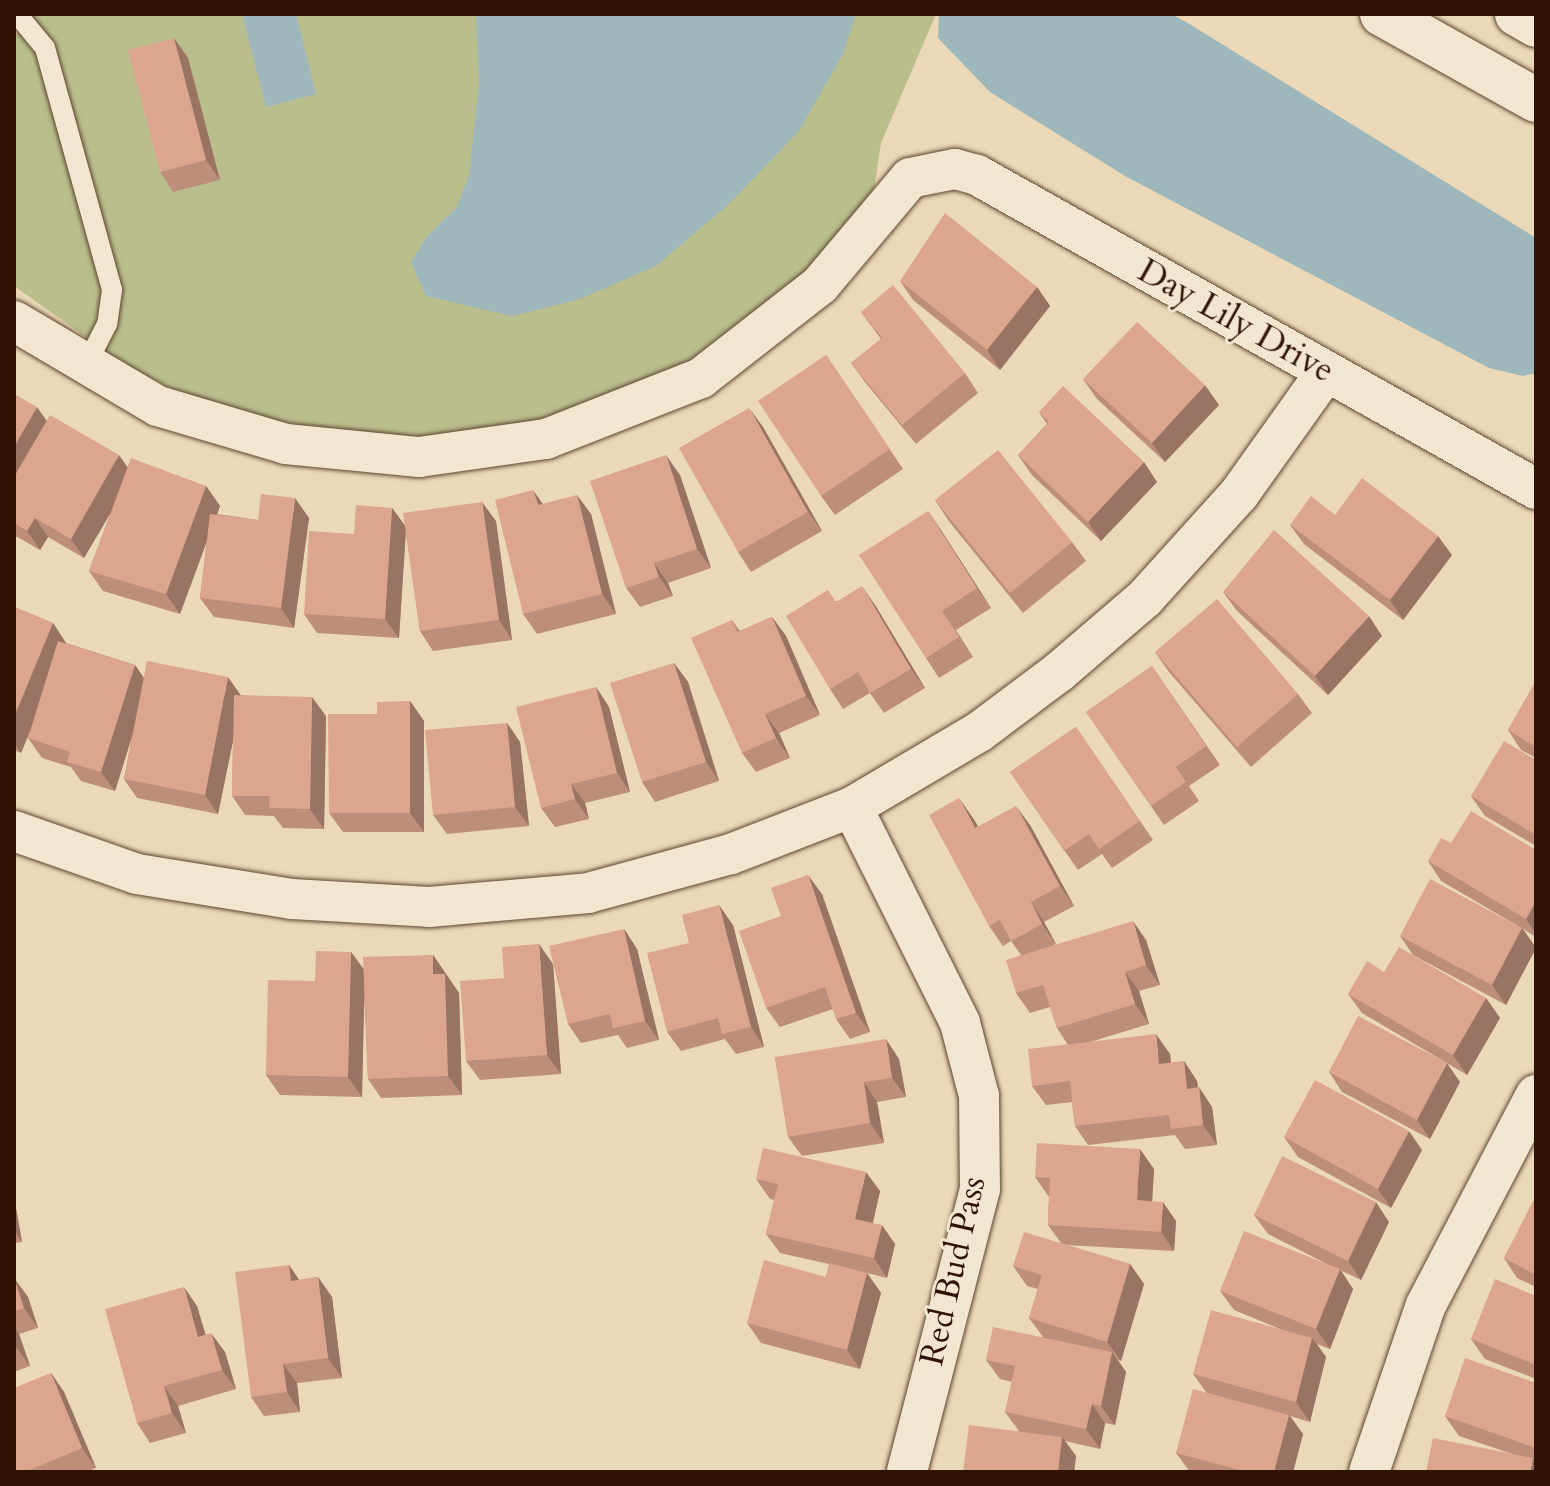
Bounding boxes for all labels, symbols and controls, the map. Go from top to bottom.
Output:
street label: Day Lily Drive [1131,250,1341,392]
street label: Red Bud Pass [911,1173,995,1369]

